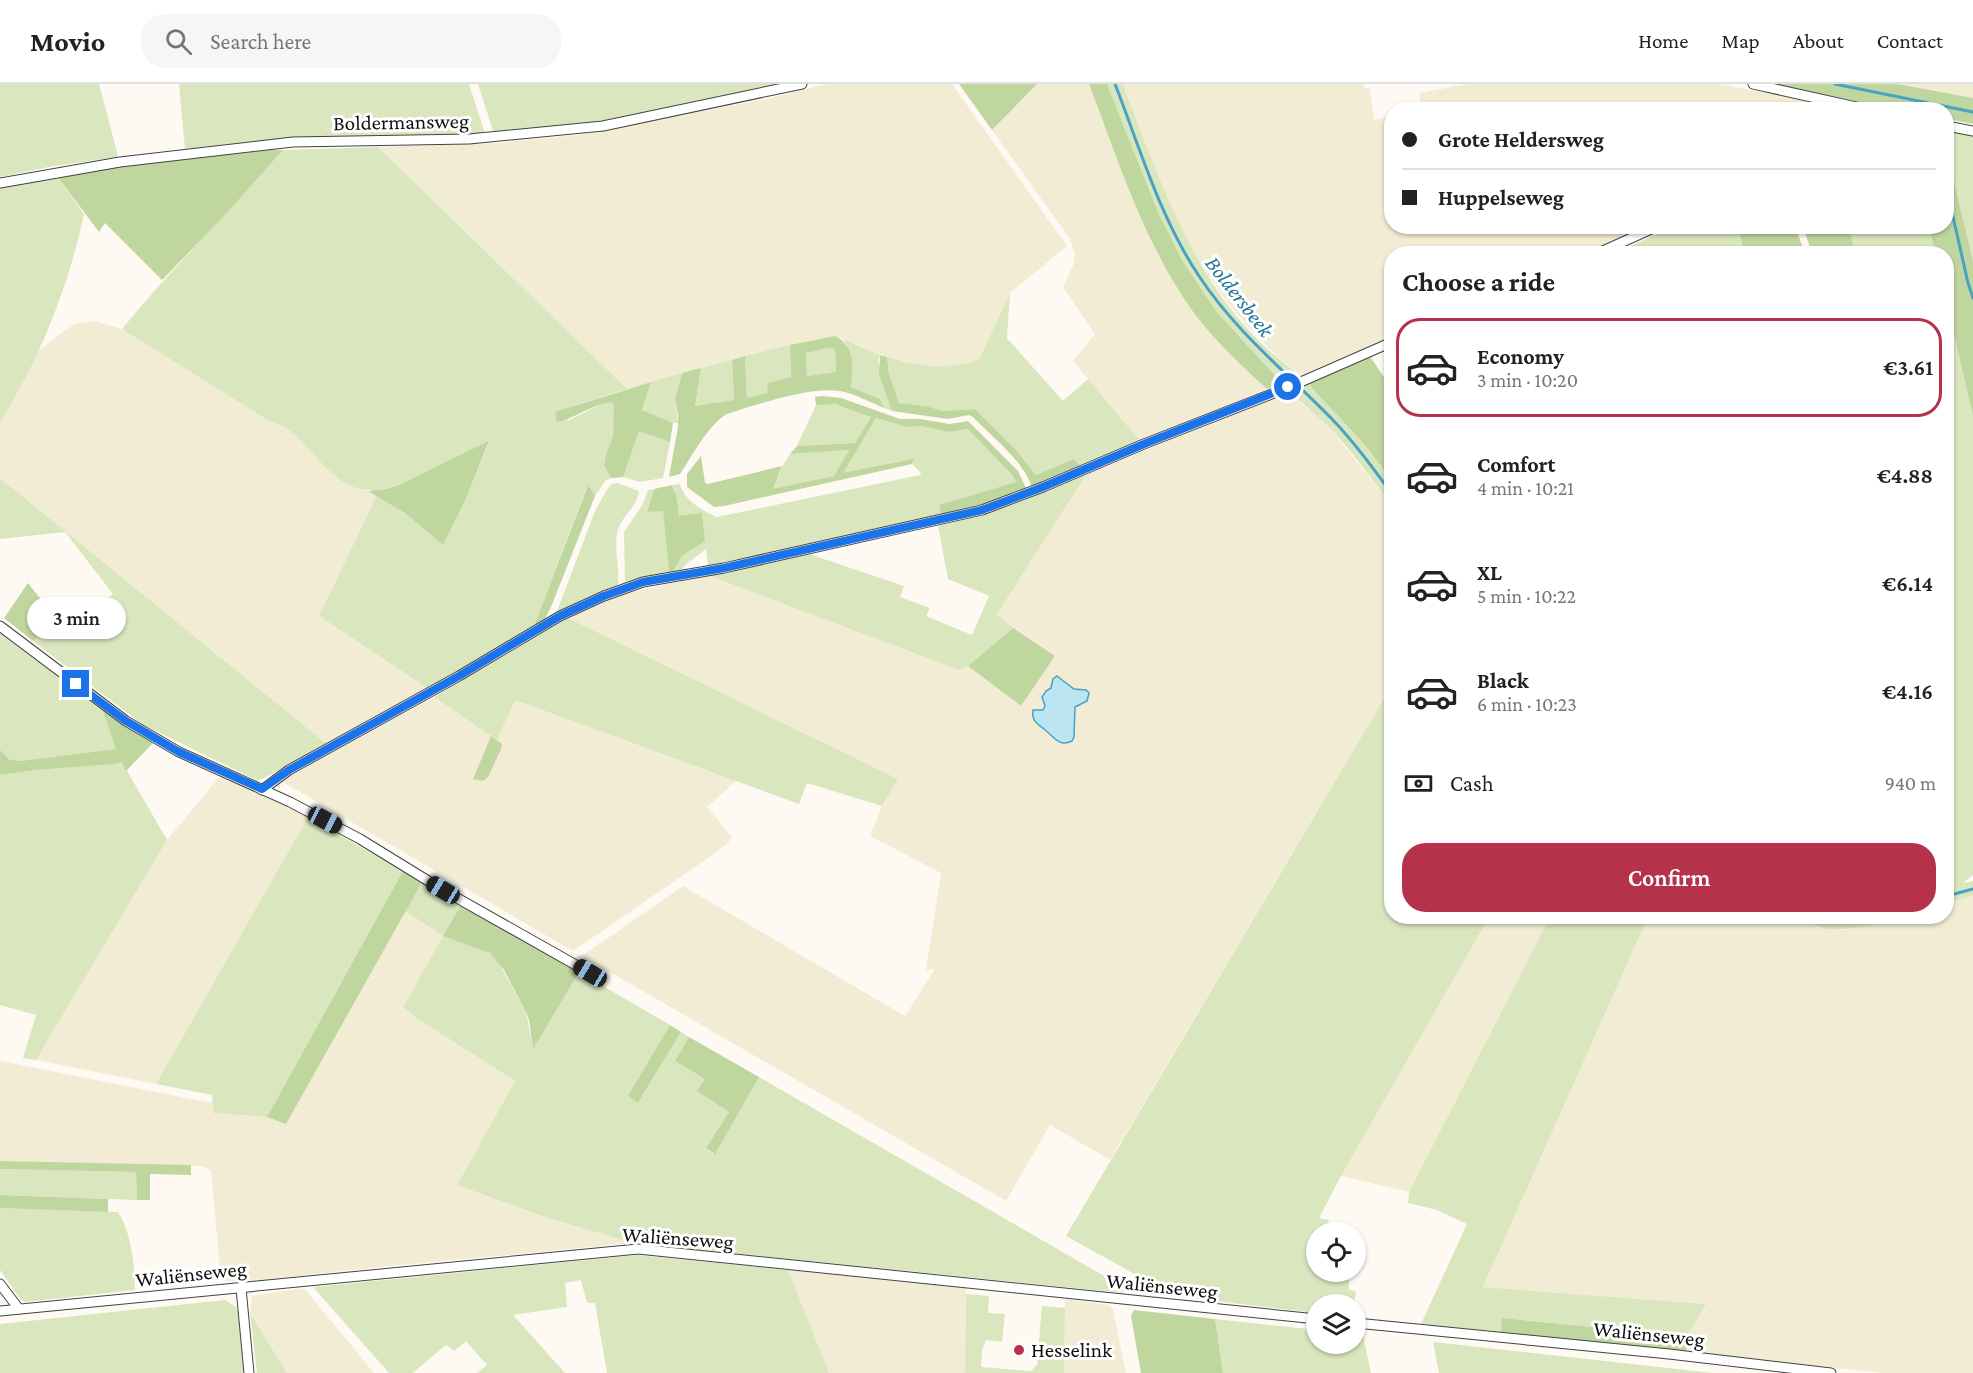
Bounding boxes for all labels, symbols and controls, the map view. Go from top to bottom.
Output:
search box [141,14,561,68]
icon: search [162,25,195,58]
text: Movio [30,26,105,57]
text: Search here [210,29,311,54]
text: Home [1638,29,1688,53]
text: Map [1721,29,1760,53]
text: About [1793,29,1844,53]
text: Contact [1877,29,1943,53]
street label: Boldermansweg [333,109,469,135]
text: Grote Heldersweg [1438,127,1604,152]
text: Huppelseweg [1438,185,1564,210]
water label: Boldersbeek [1200,251,1280,343]
text: Choose a ride [1402,267,1555,297]
icon: car [1405,341,1459,395]
text: Economy [1477,344,1564,369]
text: €3.61 [1883,355,1933,380]
text: 3 min · 10:20 [1477,369,1578,391]
route start [1274,373,1301,400]
icon: car [1405,449,1459,503]
text: Comfort [1477,452,1555,477]
text: €4.88 [1877,463,1933,488]
text: 4 min · 10:21 [1477,477,1574,499]
icon: car [1405,557,1459,611]
text: XL [1477,560,1502,585]
text: €6.14 [1882,571,1933,596]
text: 5 min · 10:22 [1477,585,1576,607]
callout: 3 min [26,597,125,639]
text: 3 min [53,607,100,629]
icon: car [1405,665,1459,719]
text: Black [1477,668,1529,693]
route end [62,670,89,697]
text: €4.16 [1882,679,1933,704]
text: 6 min · 10:23 [1477,693,1577,715]
icon: cash [1402,767,1435,800]
text: Cash [1450,771,1494,796]
text: 940 m [1885,772,1936,794]
car [305,804,345,836]
button: Confirm [1402,843,1936,912]
car [423,873,463,907]
car [570,956,610,990]
street label: Waliënseweg [621,1222,735,1254]
map controls [1306,1222,1366,1354]
button: locate [1306,1222,1366,1282]
street label: Waliënseweg [134,1256,248,1292]
street label: Waliënseweg [1105,1268,1219,1304]
button: layers [1306,1294,1366,1354]
street label: Waliënseweg [1592,1316,1706,1352]
place label: Hesselink [1031,1338,1112,1362]
marker: Hesselink [1012,1343,1026,1357]

